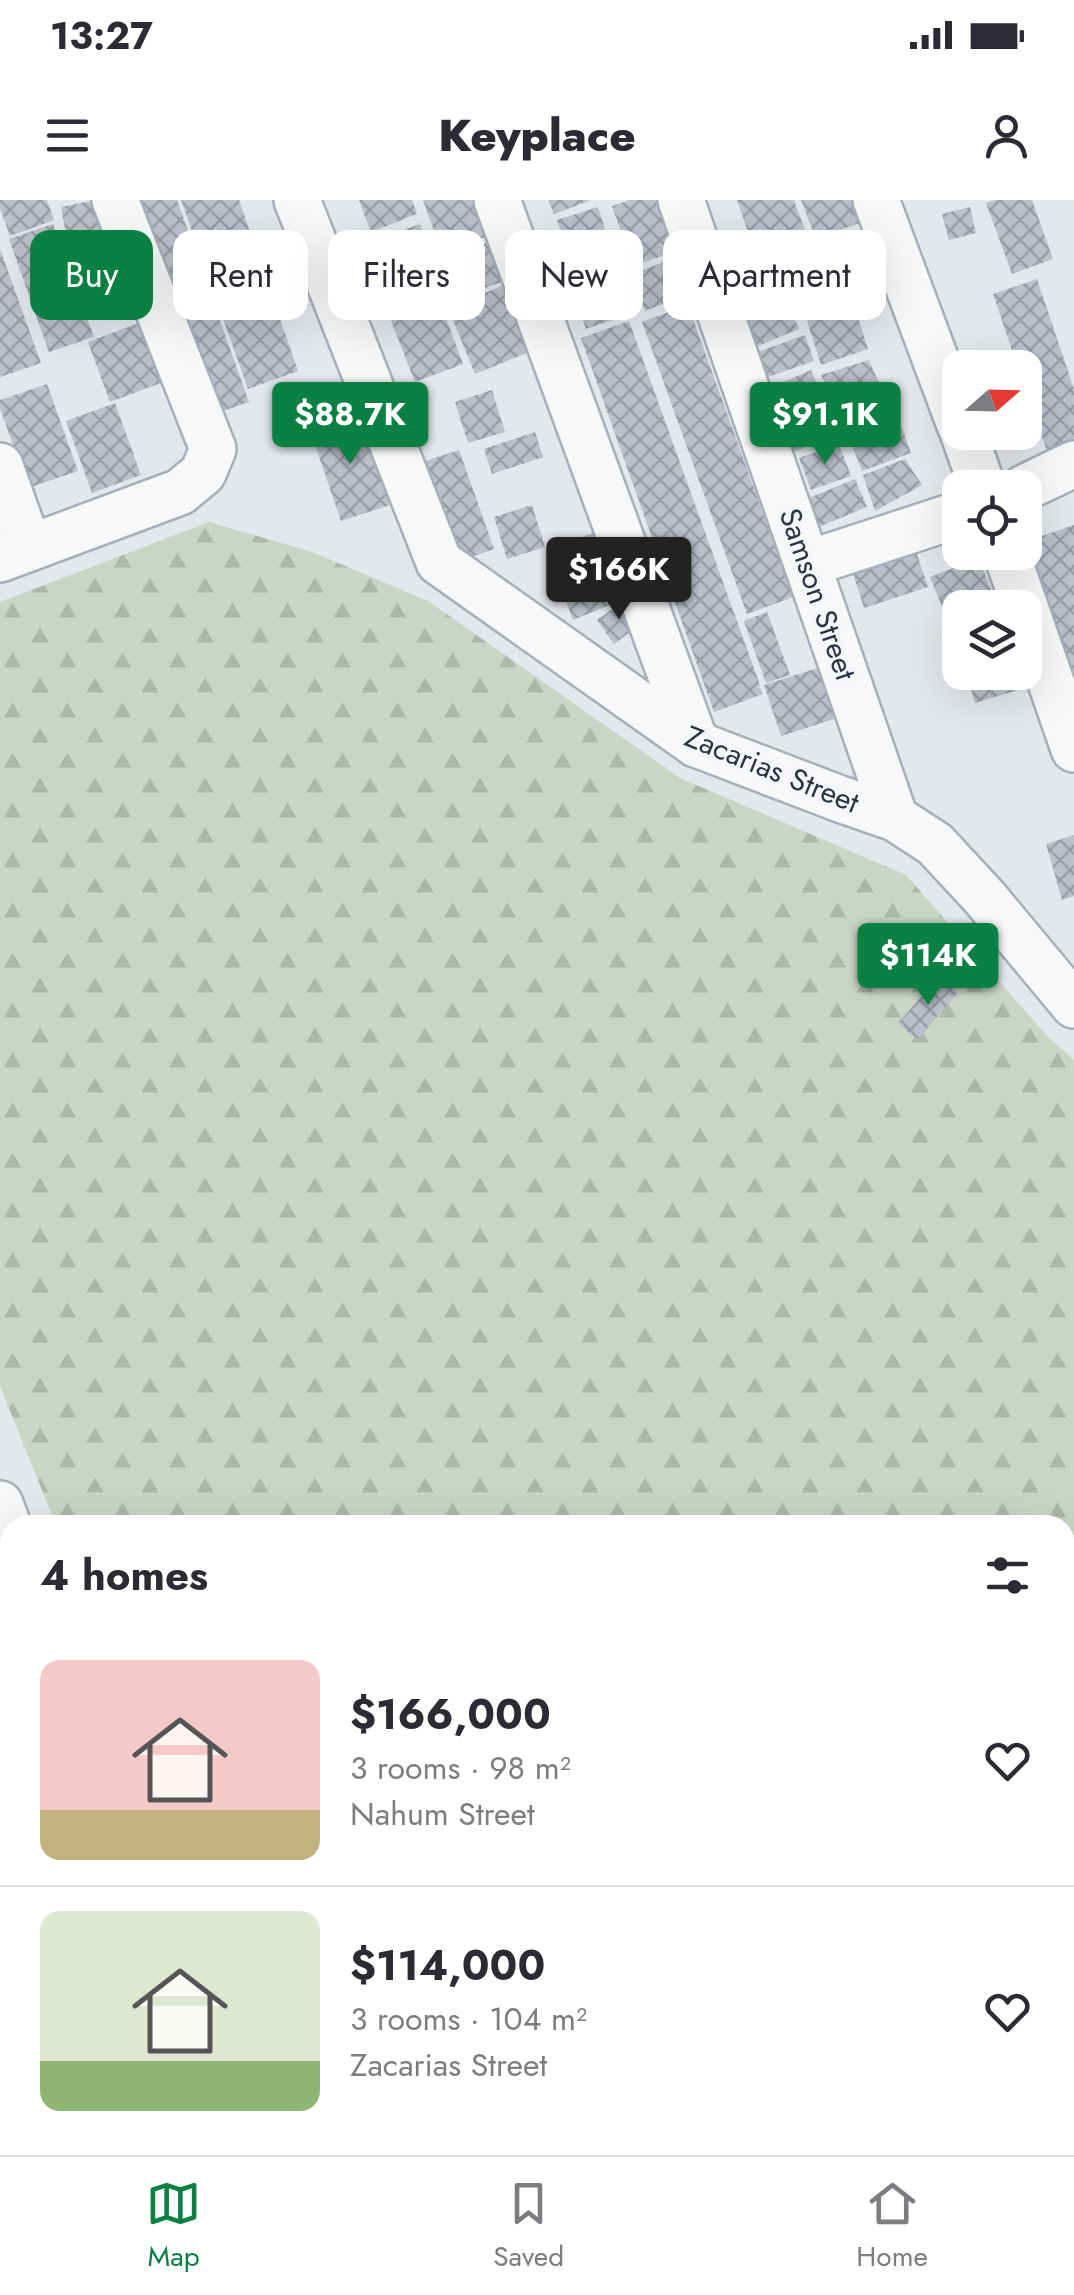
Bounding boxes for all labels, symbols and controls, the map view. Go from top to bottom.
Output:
text: 13:27 [50,8,153,63]
text: Keyplace [438,103,636,168]
icon: menu [40,108,95,163]
icon: person [979,108,1034,163]
chip: Buy [30,230,153,320]
chip: Rent [173,230,308,320]
chip: Filters [328,230,485,320]
chip: New [505,230,643,320]
chip: Apartment [663,230,886,320]
north arrow [942,350,1042,450]
map controls [942,350,1042,690]
pin: $88.7K [269,382,431,467]
pin: $91.1K [744,382,906,467]
text: $88.7K [294,391,406,437]
text: $91.1K [772,391,878,437]
button: locate [942,470,1042,570]
street label: Samson Street [769,502,868,686]
pin: $166K [549,537,689,622]
text: $166K [568,546,670,592]
button: layers [942,590,1042,690]
street label: Zacarias Street [678,714,866,824]
pin: $114K [858,923,998,1008]
text: $114K [879,932,977,978]
text: 4 homes [40,1545,208,1606]
icon: filters [980,1548,1035,1603]
text: $166,000 [350,1684,551,1745]
icon: home [120,1700,240,1820]
icon: heart [980,1733,1035,1788]
text: 3 rooms · 98 m² [350,1745,571,1791]
text: Nahum Street [350,1791,535,1837]
text: $114,000 [350,1935,545,1996]
icon: home [120,1951,240,2071]
icon: heart [980,1984,1035,2039]
text: 3 rooms · 104 m² [350,1996,587,2042]
text: Zacarias Street [350,2042,547,2088]
tab: Map [146,2176,201,2277]
tab: Saved [493,2176,564,2277]
tab: Home [856,2176,928,2277]

